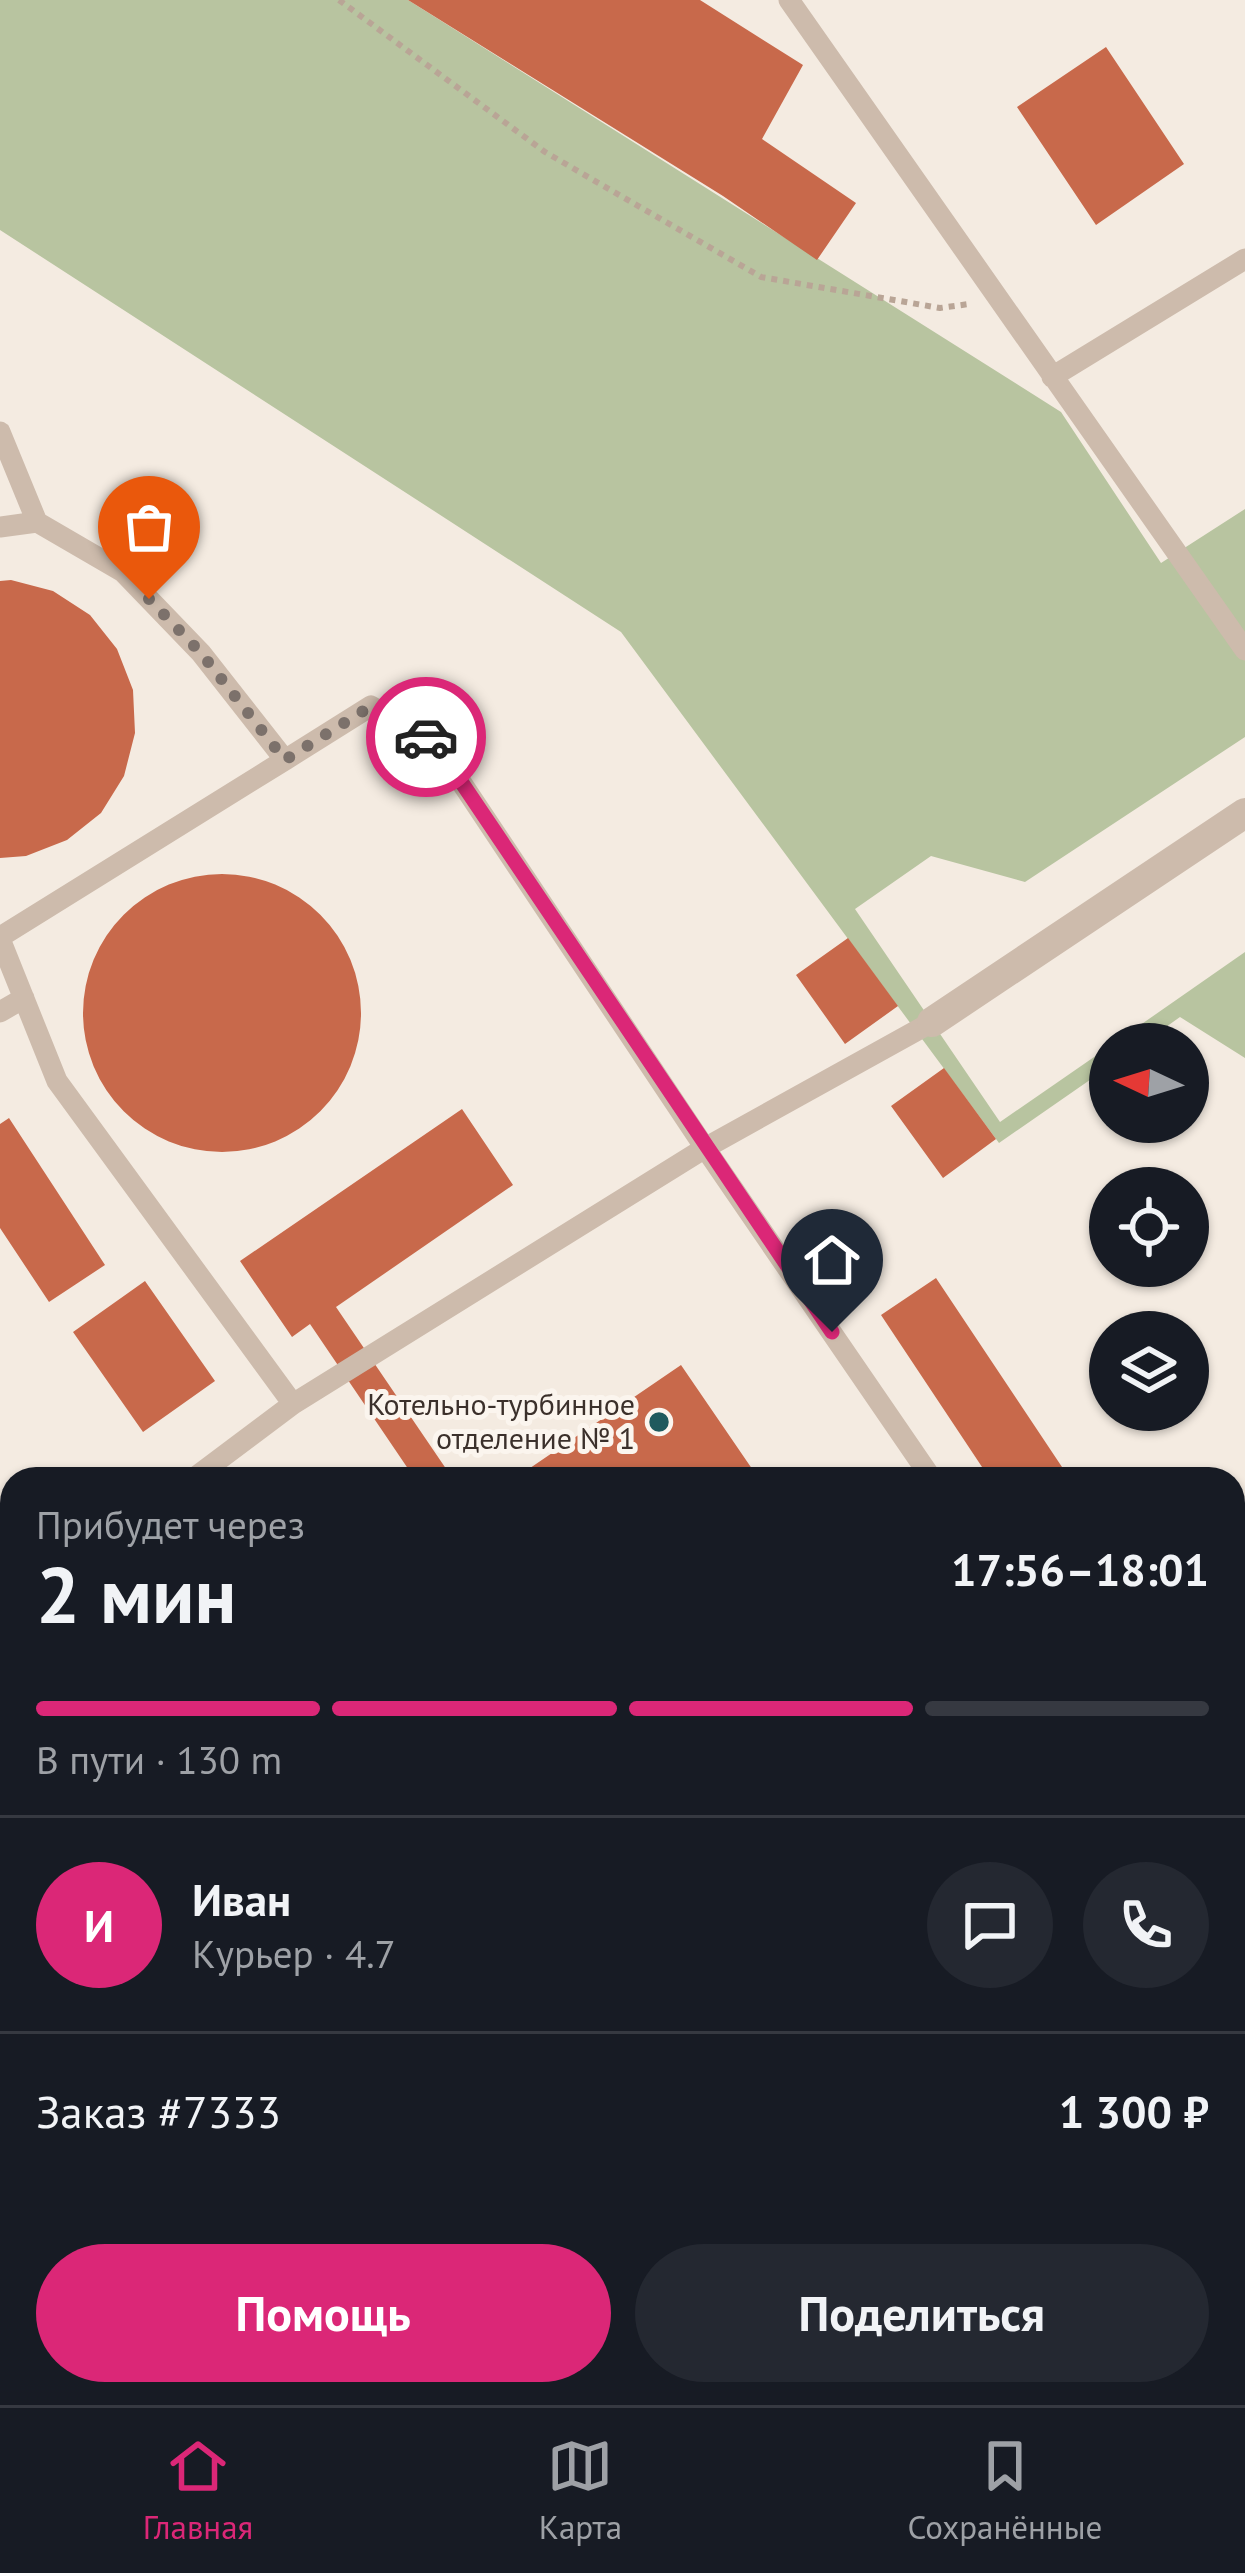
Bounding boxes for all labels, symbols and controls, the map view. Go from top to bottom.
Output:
pin [98,476,200,599]
icon: bag [116,494,182,560]
courier [366,677,486,797]
icon: car [393,704,459,770]
north arrow [1089,1023,1209,1143]
map controls [1089,1023,1209,1431]
button: locate [1089,1167,1209,1287]
pin [781,1209,883,1332]
icon: home [799,1227,865,1293]
button: layers [1089,1311,1209,1431]
place label: Котельно-турбинное отделение № 1 [367,1384,635,1457]
marker: Котельно-турбинное отделение № 1 [646,1409,672,1435]
text: Прибудет через [36,1499,305,1550]
text: 17:56–18:01 [951,1540,1209,1598]
text: 2 мин [36,1544,236,1645]
text: В пути · 130 m [36,1734,282,1785]
button: chat [927,1862,1053,1988]
button: phone [1083,1862,1209,1988]
text: Иван [192,1870,291,1928]
text: И [84,1896,114,1954]
text: Курьер · 4.7 [192,1928,396,1979]
text: Заказ #7333 [36,2082,281,2140]
text: 1 300 ₽ [1059,2082,1209,2140]
button: Помощь [36,2244,611,2382]
button: Поделиться [635,2244,1209,2382]
tab: Главная [143,2433,253,2548]
tab: Карта [539,2433,622,2548]
tab: Сохранённые [908,2433,1102,2548]

